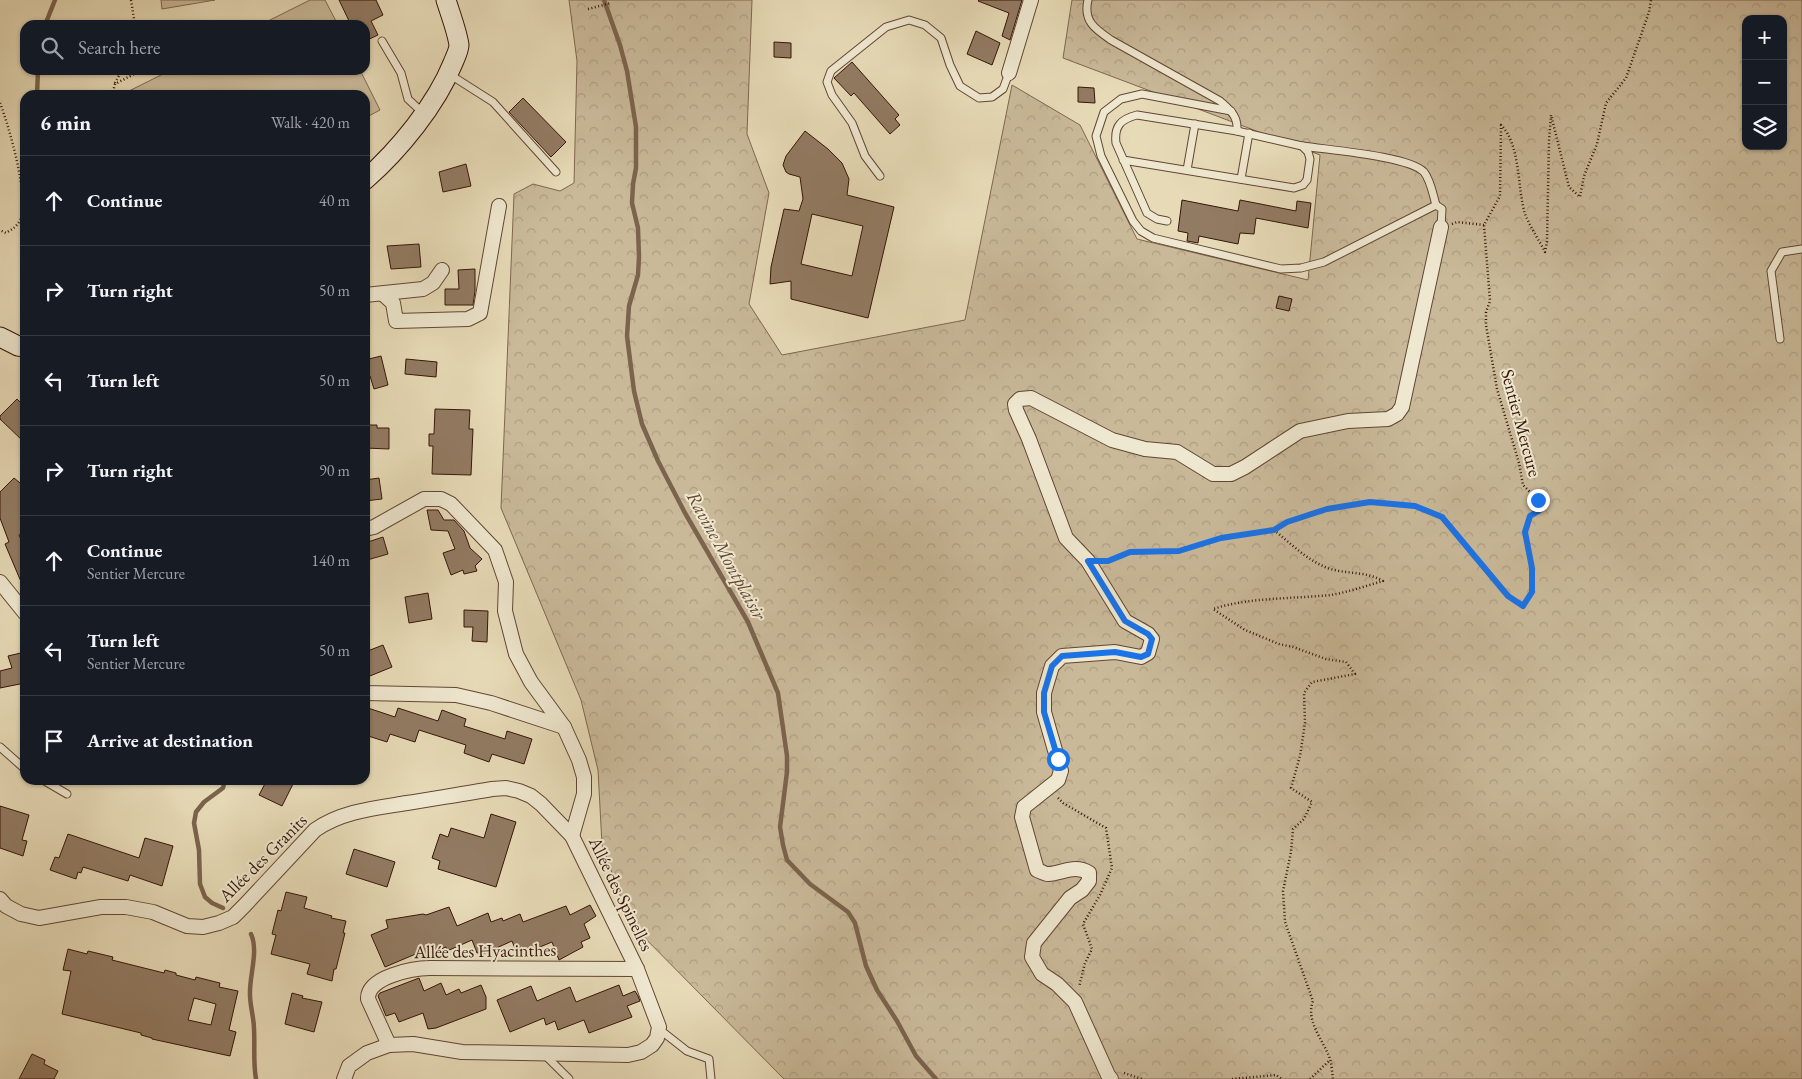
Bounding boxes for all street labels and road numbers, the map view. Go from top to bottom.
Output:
street label: Sentier Mercure [1496,367,1547,479]
street label: Allée des Granits [213,808,312,907]
street label: Allée des Spinelles [583,832,659,955]
street label: Allée des Hyacinthes [413,938,557,963]

